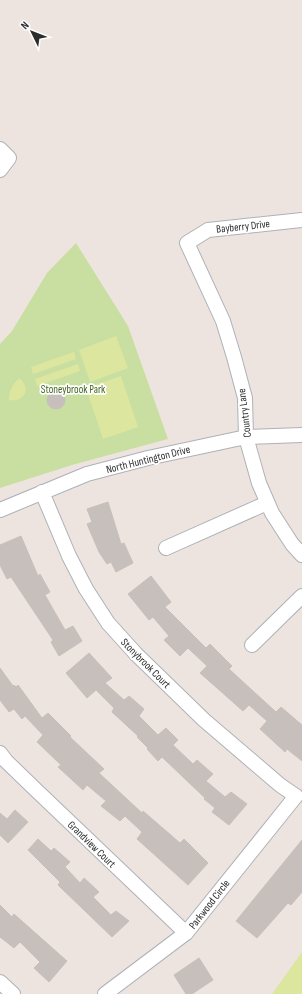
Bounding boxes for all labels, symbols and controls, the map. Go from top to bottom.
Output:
north arrow [12,12,52,52]
text: N [18,19,32,32]
street label: Bayberry Drive [216,217,271,236]
park label: Stoneybrook Park [41,383,106,396]
street label: Country Lane [235,388,254,438]
street label: North Huntington Drive [105,443,192,476]
street label: Stonybrook Court [118,636,174,691]
street label: Grandview Court [65,818,119,871]
street label: Parkwood Circle [186,877,233,932]

